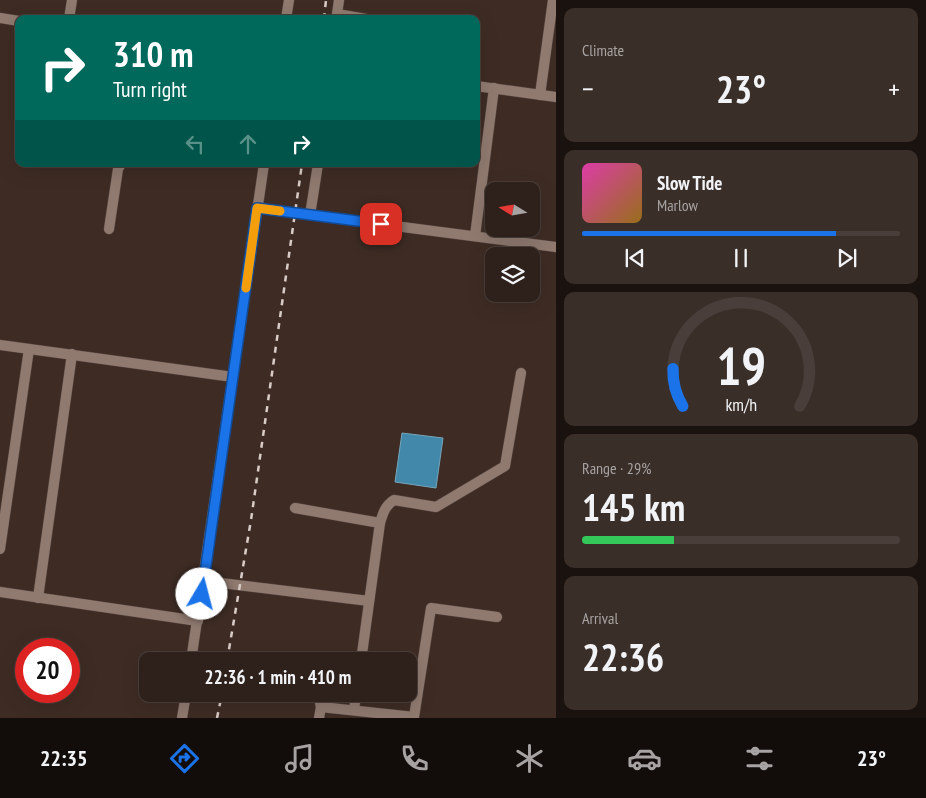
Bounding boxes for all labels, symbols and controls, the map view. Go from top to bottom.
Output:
text: 310 m [113,31,194,77]
icon: right [30,35,95,100]
text: Climate [582,40,624,60]
text: 23° [716,64,766,113]
text: − [582,70,594,107]
text: + [888,70,900,107]
text: Turn right [113,75,187,103]
icon: left [181,130,209,158]
icon: ahead [234,130,262,158]
icon: right [287,130,315,158]
text: Slow Tide [657,171,722,195]
north arrow [485,182,540,238]
map controls [485,182,540,302]
text: Marlow [657,195,698,215]
pin [360,203,402,245]
icon: arrive [367,210,395,238]
icon: previous [621,244,649,272]
icon: pause [727,244,755,272]
icon: next [833,244,861,272]
button: layers [485,247,540,302]
text: 19 [716,332,766,399]
text: km/h [725,393,757,416]
text: Range · 29% [582,458,651,478]
text: 145 km [582,482,685,531]
position arrow [175,567,227,619]
text: Arrival [582,608,618,628]
text: 22:36 [582,632,664,681]
speed limit sign: 20 [15,638,80,703]
text: 22:36 · 1 min · 410 m [205,665,351,689]
icon: directions [167,741,202,776]
icon: music [282,741,317,776]
icon: phone [397,741,432,776]
icon: climate [512,741,547,776]
icon: car [627,741,662,776]
icon: filters [742,741,777,776]
text: 22:35 [40,744,88,772]
text: 23° [857,744,886,772]

